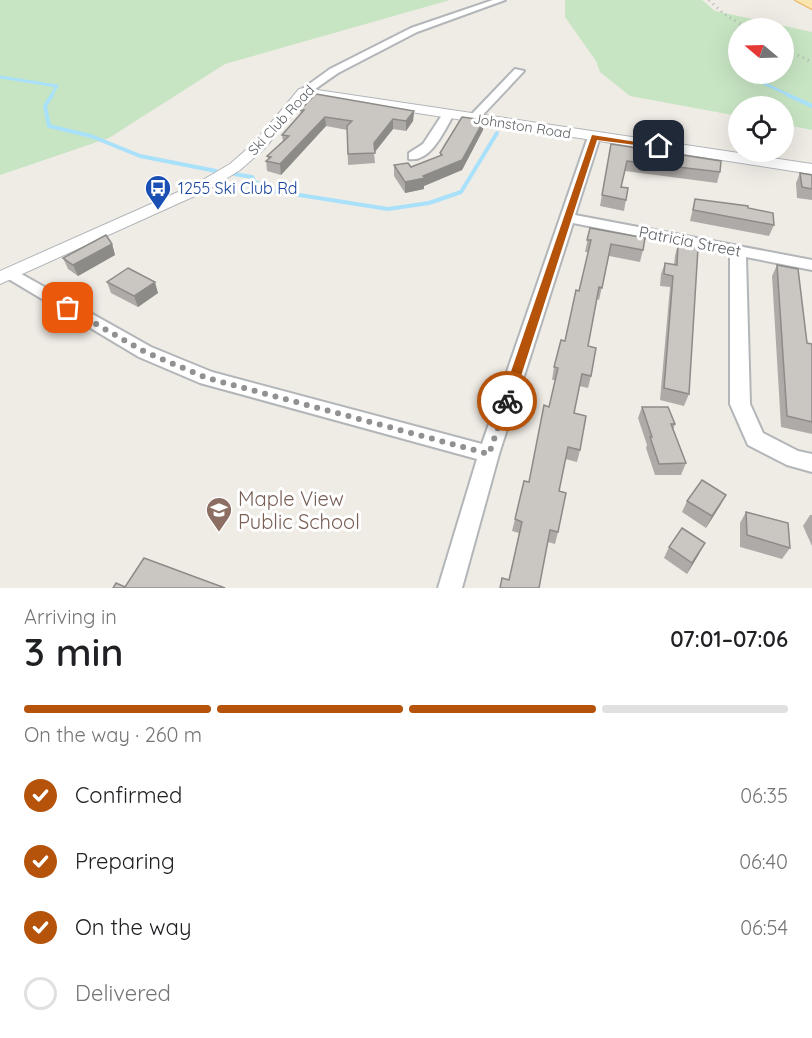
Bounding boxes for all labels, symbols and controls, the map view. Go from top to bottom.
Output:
north arrow [728,18,794,84]
map controls [728,18,794,162]
street label: Ski Club Road [244,81,318,159]
button: locate [728,96,794,162]
street label: Johnston Road [472,109,572,143]
pin [633,120,684,171]
icon: home [642,129,675,162]
bus stop icon: 1255 Ski Club Rd [143,173,173,211]
place label: 1255 Ski Club Rd [178,178,298,198]
street label: Patricia Street [637,221,743,261]
pin [42,282,93,333]
icon: bag [51,291,84,324]
courier [477,371,537,431]
icon: bike [491,385,524,418]
place label: Maple View Public School [238,486,360,534]
school or university icon: Maple View Public School [204,495,234,533]
text: Arriving in [24,604,117,629]
text: 07:01–07:06 [670,625,788,653]
text: 3 min [24,627,123,676]
text: On the way · 260 m [24,722,202,747]
icon: check [24,779,57,812]
text: Confirmed [75,781,182,809]
text: 06:35 [740,783,788,808]
icon: check [24,845,57,878]
text: Preparing [75,847,175,875]
text: 06:40 [739,849,788,874]
icon: check [24,911,57,944]
text: On the way [75,913,191,941]
text: 06:54 [740,915,788,940]
text: Delivered [75,979,171,1007]

